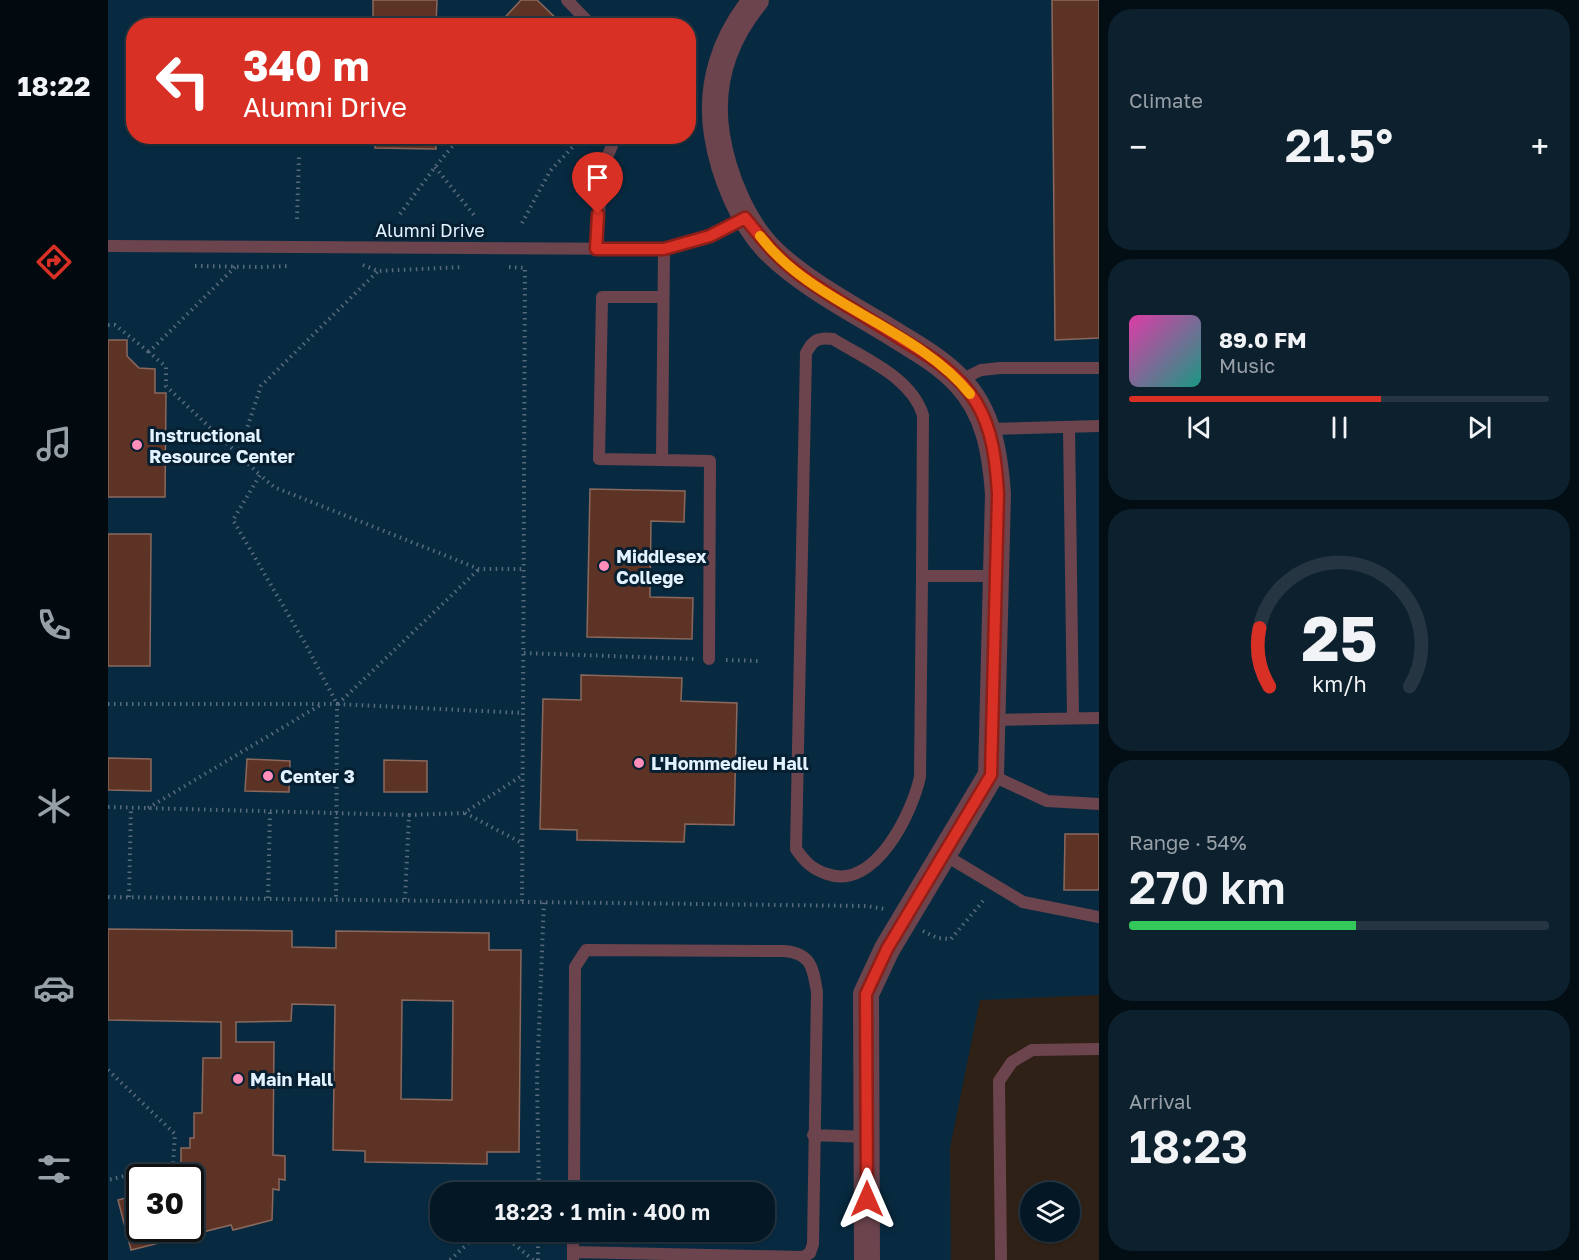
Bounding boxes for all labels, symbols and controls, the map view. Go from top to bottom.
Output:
text: 340 m [243,40,369,90]
icon: left [144,42,222,120]
text: 18:22 [18,70,90,102]
text: Climate [1129,88,1203,112]
text: Alumni Drive [243,91,407,123]
text: 21.5° [1285,118,1393,172]
text: − [1129,127,1147,166]
text: + [1531,127,1549,166]
pin [572,152,623,214]
icon: arrive [581,161,614,194]
street label: Alumni Drive [375,219,485,241]
icon: directions [33,241,75,283]
text: 89.0 FM [1219,326,1307,353]
text: Music [1219,353,1275,377]
icon: previous [1183,411,1216,444]
icon: pause [1323,411,1356,444]
icon: next [1463,411,1496,444]
icon: music [33,423,75,465]
place label: Instructional Resource Center [149,424,295,467]
marker: Instructional Resource Center [130,438,144,452]
place label: Middlesex College [616,545,707,588]
marker: Middlesex College [597,559,611,573]
text: 25 [1301,600,1377,675]
icon: phone [33,604,75,646]
text: km/h [1312,671,1366,697]
place label: L'Hommedieu Hall [651,752,809,774]
marker: L'Hommedieu Hall [632,756,646,770]
place label: Center 3 [280,765,355,787]
marker: Center 3 [261,769,275,783]
icon: climate [33,785,75,827]
text: Range · 54% [1129,830,1247,854]
text: 270 km [1129,860,1286,914]
icon: car [33,967,75,1009]
place label: Main Hall [250,1068,333,1090]
marker: Main Hall [231,1072,245,1086]
text: Arrival [1129,1089,1192,1113]
text: 18:23 [1129,1119,1248,1173]
icon: filters [33,1148,75,1190]
speed limit sign: 30 [126,1164,204,1242]
position arrow [835,1167,899,1231]
map controls [1020,1182,1080,1242]
button: layers [1020,1182,1080,1242]
text: 18:23 · 1 min · 400 m [495,1198,710,1225]

